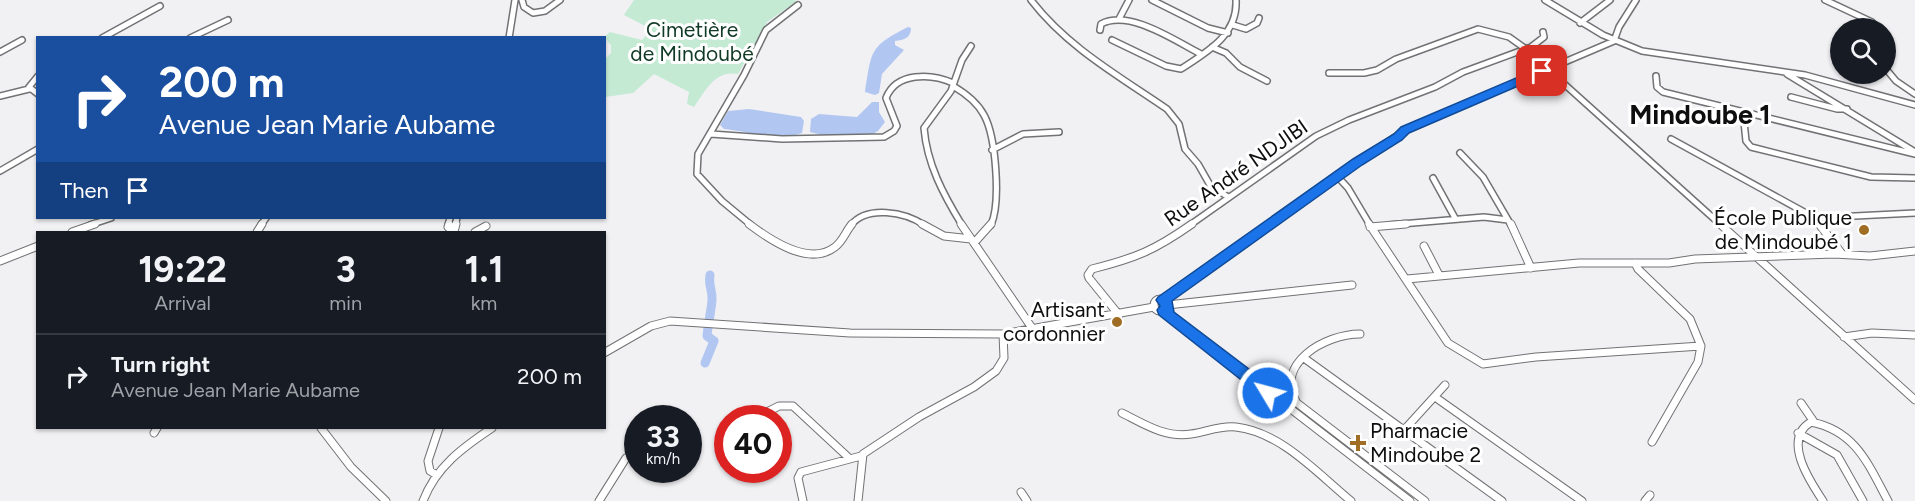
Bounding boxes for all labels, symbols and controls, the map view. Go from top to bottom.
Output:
park label: Cimetière de Mindoubé [630,17,754,66]
map controls [1830,18,1896,84]
button: search [1830,18,1896,84]
pin [1516,45,1567,96]
icon: arrive [1525,54,1558,87]
text: 200 m [159,57,284,108]
icon: right [60,60,138,138]
district label: Mindoube 1 [1629,98,1771,131]
text: Avenue Jean Marie Aubame [159,108,495,141]
street label: Rue André NDJIBI [1159,114,1312,231]
icon: arrive [121,174,154,207]
text: Then [60,177,109,204]
place label: École Publique de Mindoubé 1 [1714,205,1852,254]
marker: École Publique de Mindoubé 1 [1857,223,1871,237]
text: 19:22 [138,248,227,291]
text: 3 [336,248,356,291]
text: 1.1 [464,248,504,291]
text: Arrival [154,291,211,315]
text: min [329,291,362,315]
text: km [471,291,497,315]
place label: Artisant cordonnier [1003,297,1105,346]
marker: Artisant cordonnier [1110,315,1124,329]
text: Turn right [111,351,210,378]
icon: right [60,360,93,393]
position arrow [1236,361,1300,425]
text: 200 m [517,363,582,390]
text: Avenue Jean Marie Aubame [111,378,360,402]
speed limit sign: 40 [714,405,792,483]
text: 33 [646,418,680,455]
place label: Pharmacie Mindoube 2 [1370,418,1481,467]
marker: Pharmacie Mindoube 2 [1351,436,1365,450]
text: km/h [646,450,680,468]

